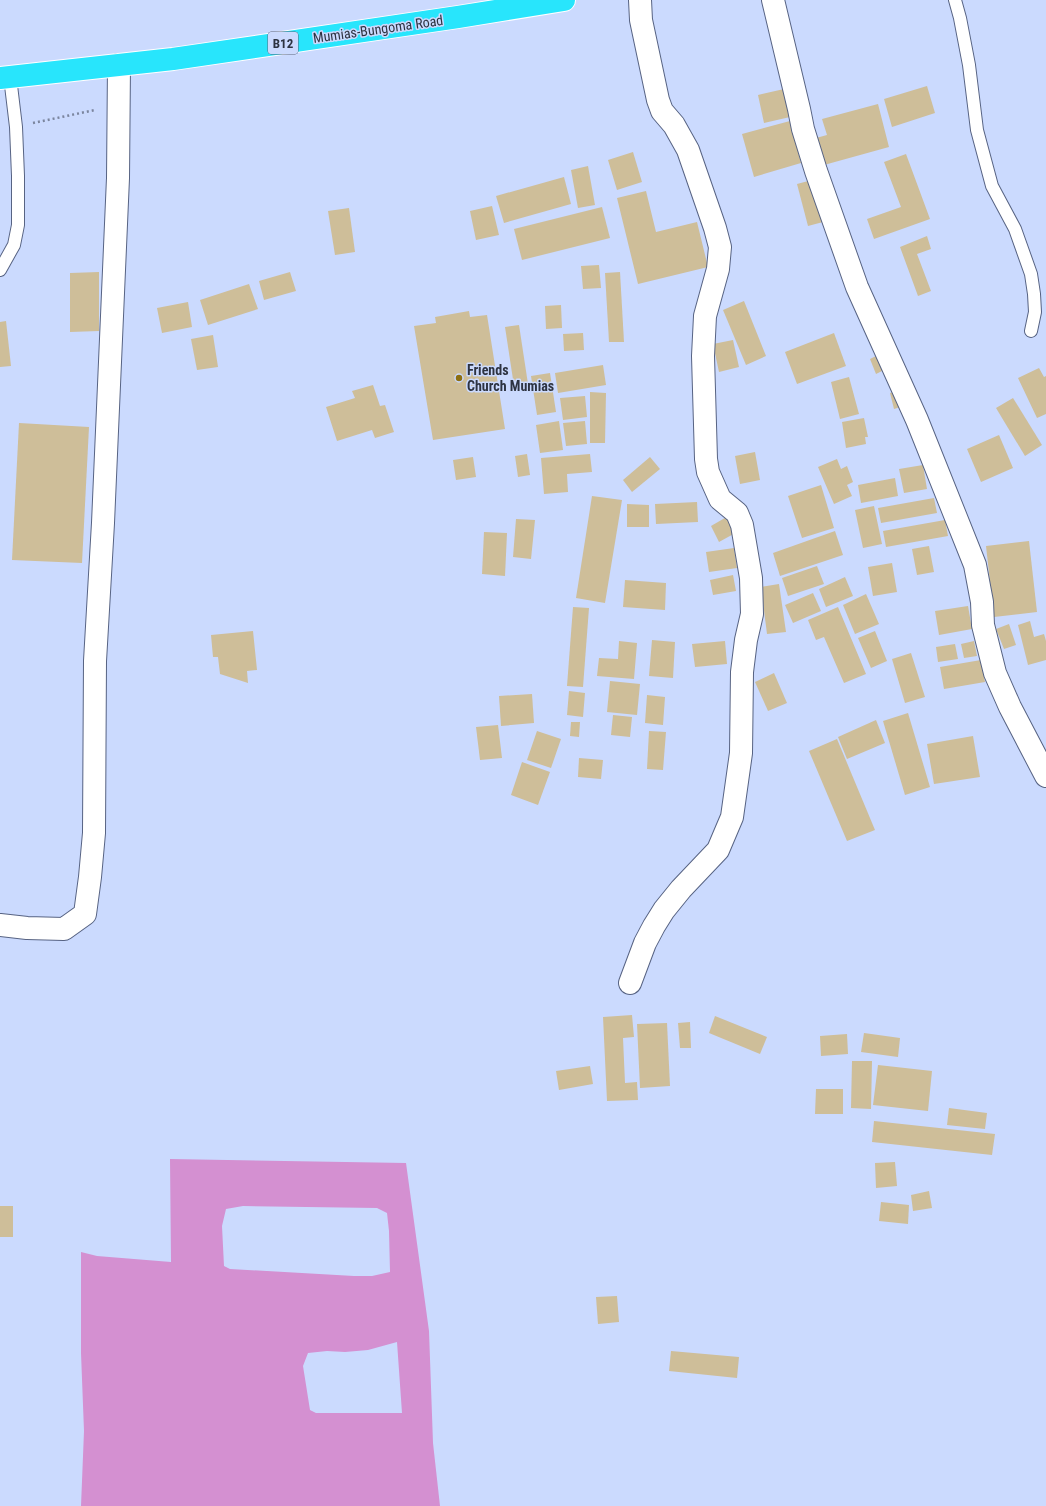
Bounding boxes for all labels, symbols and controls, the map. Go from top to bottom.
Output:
street label: Mumias-Bungoma Road [312,12,444,46]
road number: B12 [268,32,298,54]
place label: Friends Church Mumias [467,362,554,394]
marker: Friends Church Mumias [454,373,464,383]

